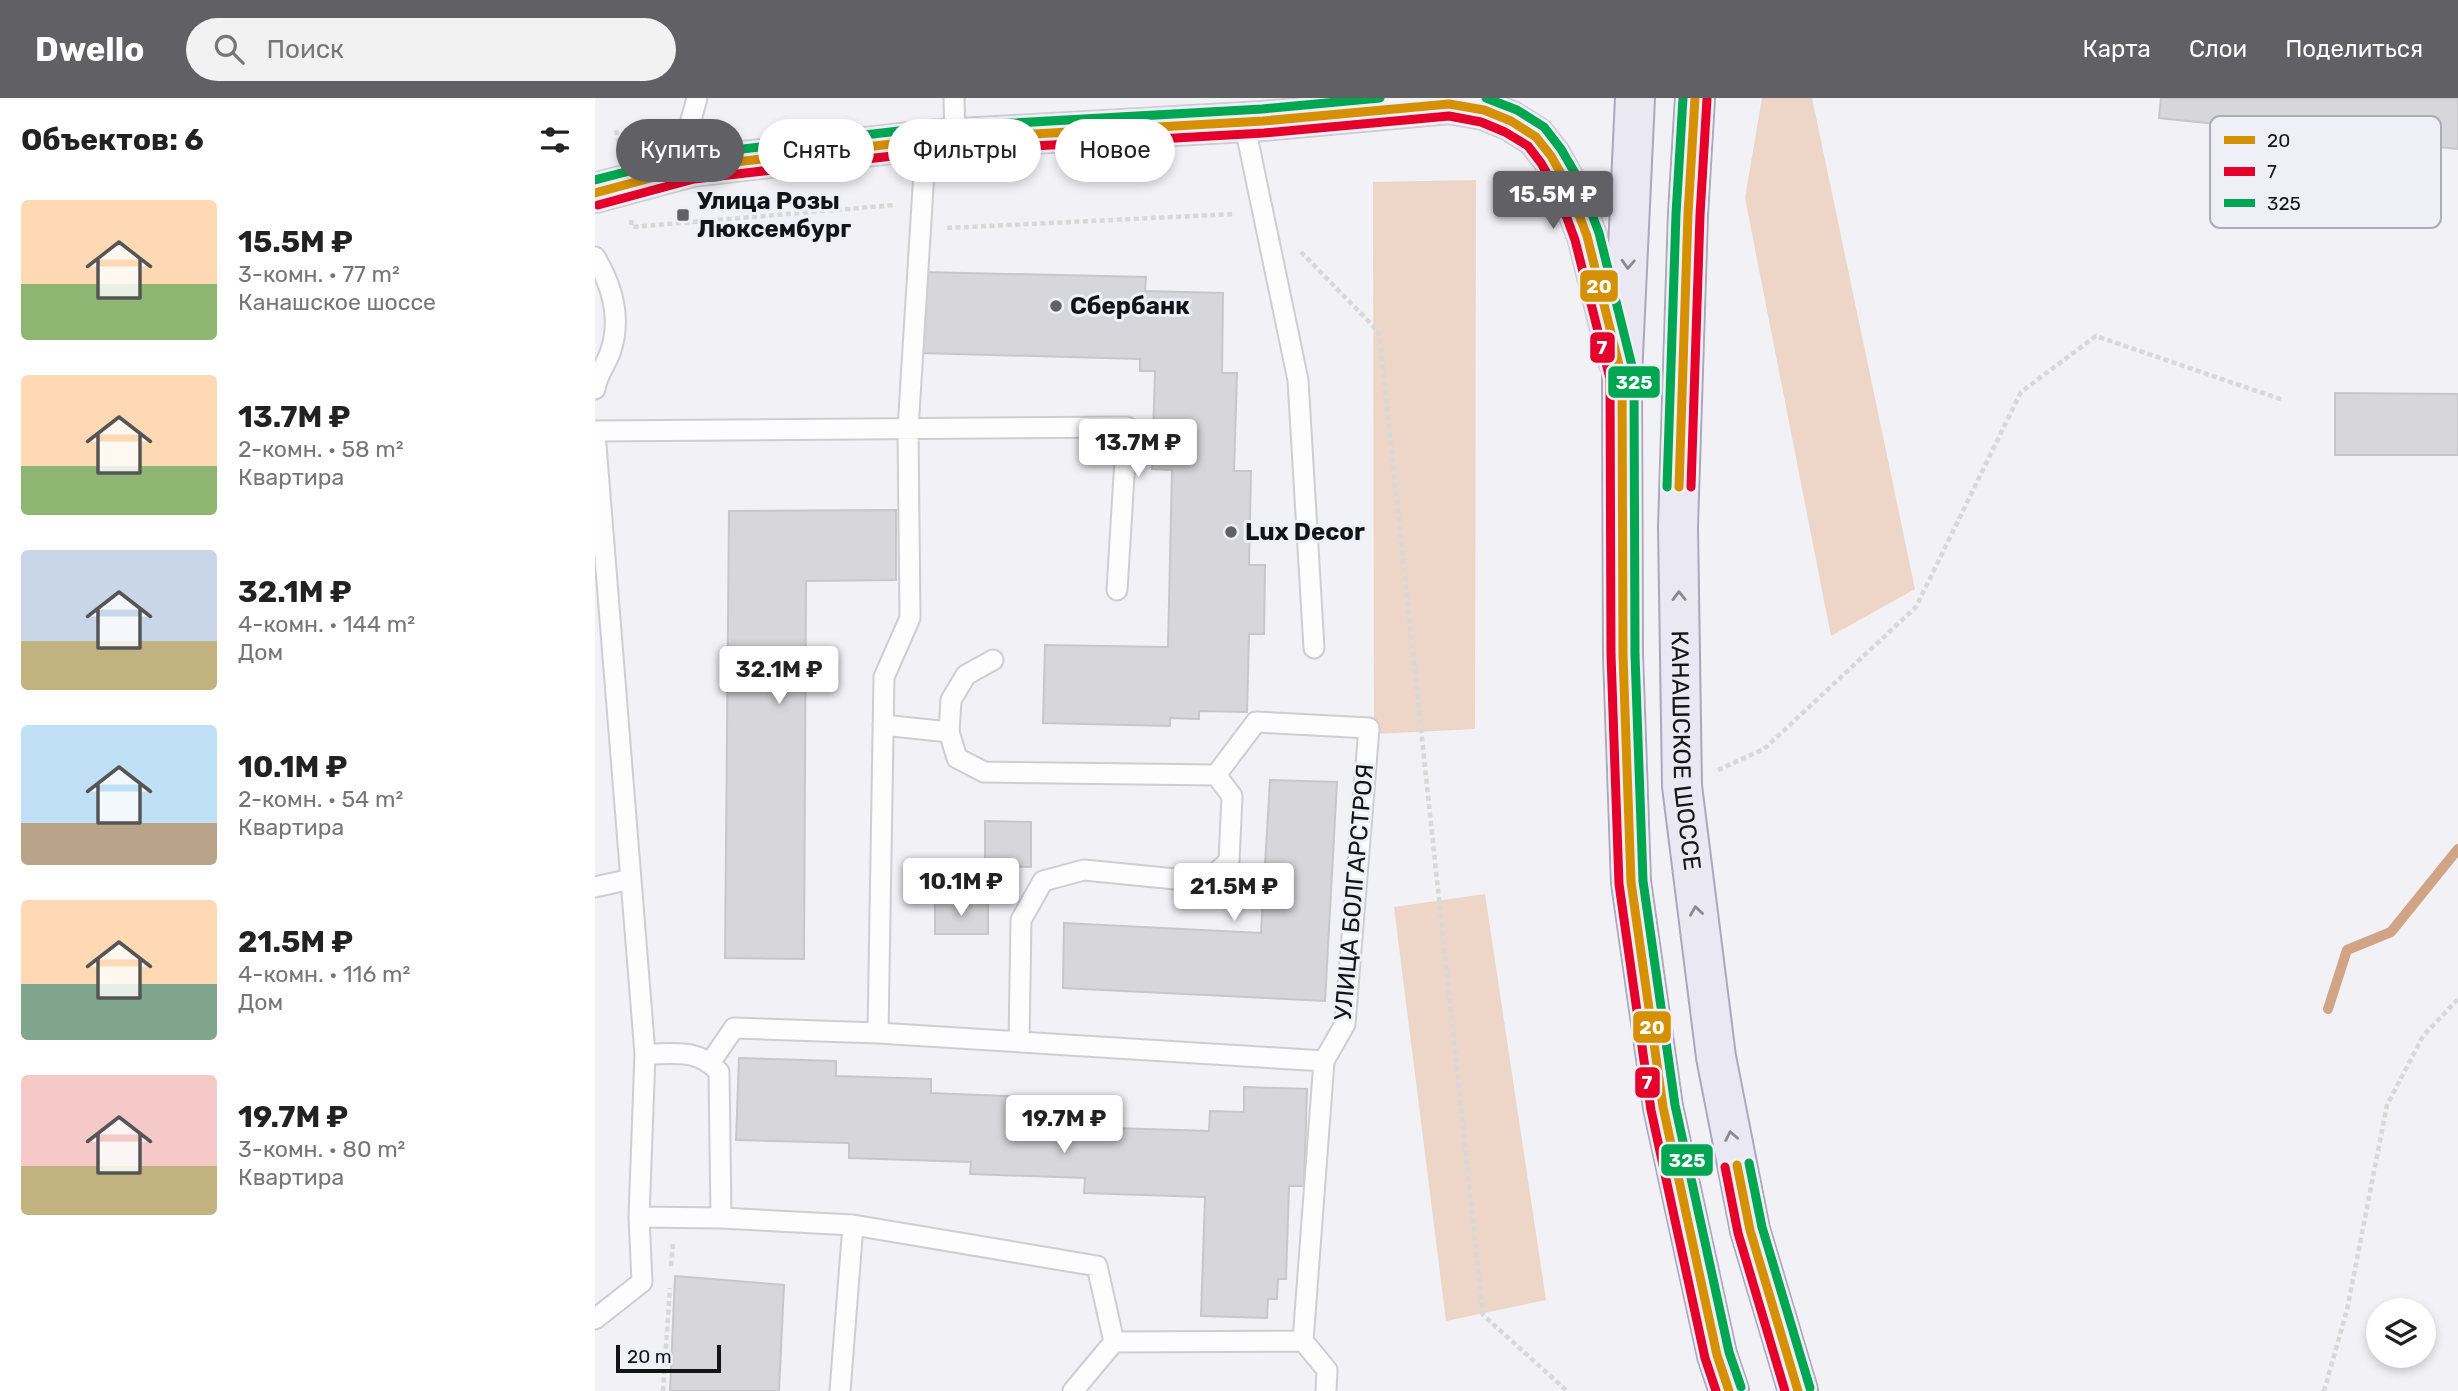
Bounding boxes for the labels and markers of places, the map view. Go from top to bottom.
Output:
pin: 15.5M ₽ [1488,172,1618,231]
place label: Улица Розы Люксембург [697,187,851,243]
marker: Улица Розы Люксембург [675,207,691,223]
place label: Сбербанк [1070,292,1190,320]
marker: Сбербанк [1048,298,1064,314]
pin: 13.7M ₽ [1073,420,1203,479]
place label: Lux Decor [1245,518,1365,546]
marker: Lux Decor [1223,524,1239,540]
pin: 32.1M ₽ [714,646,844,706]
pin: 10.1M ₽ [896,858,1026,918]
pin: 21.5M ₽ [1169,864,1299,923]
pin: 19.7M ₽ [999,1096,1129,1155]

